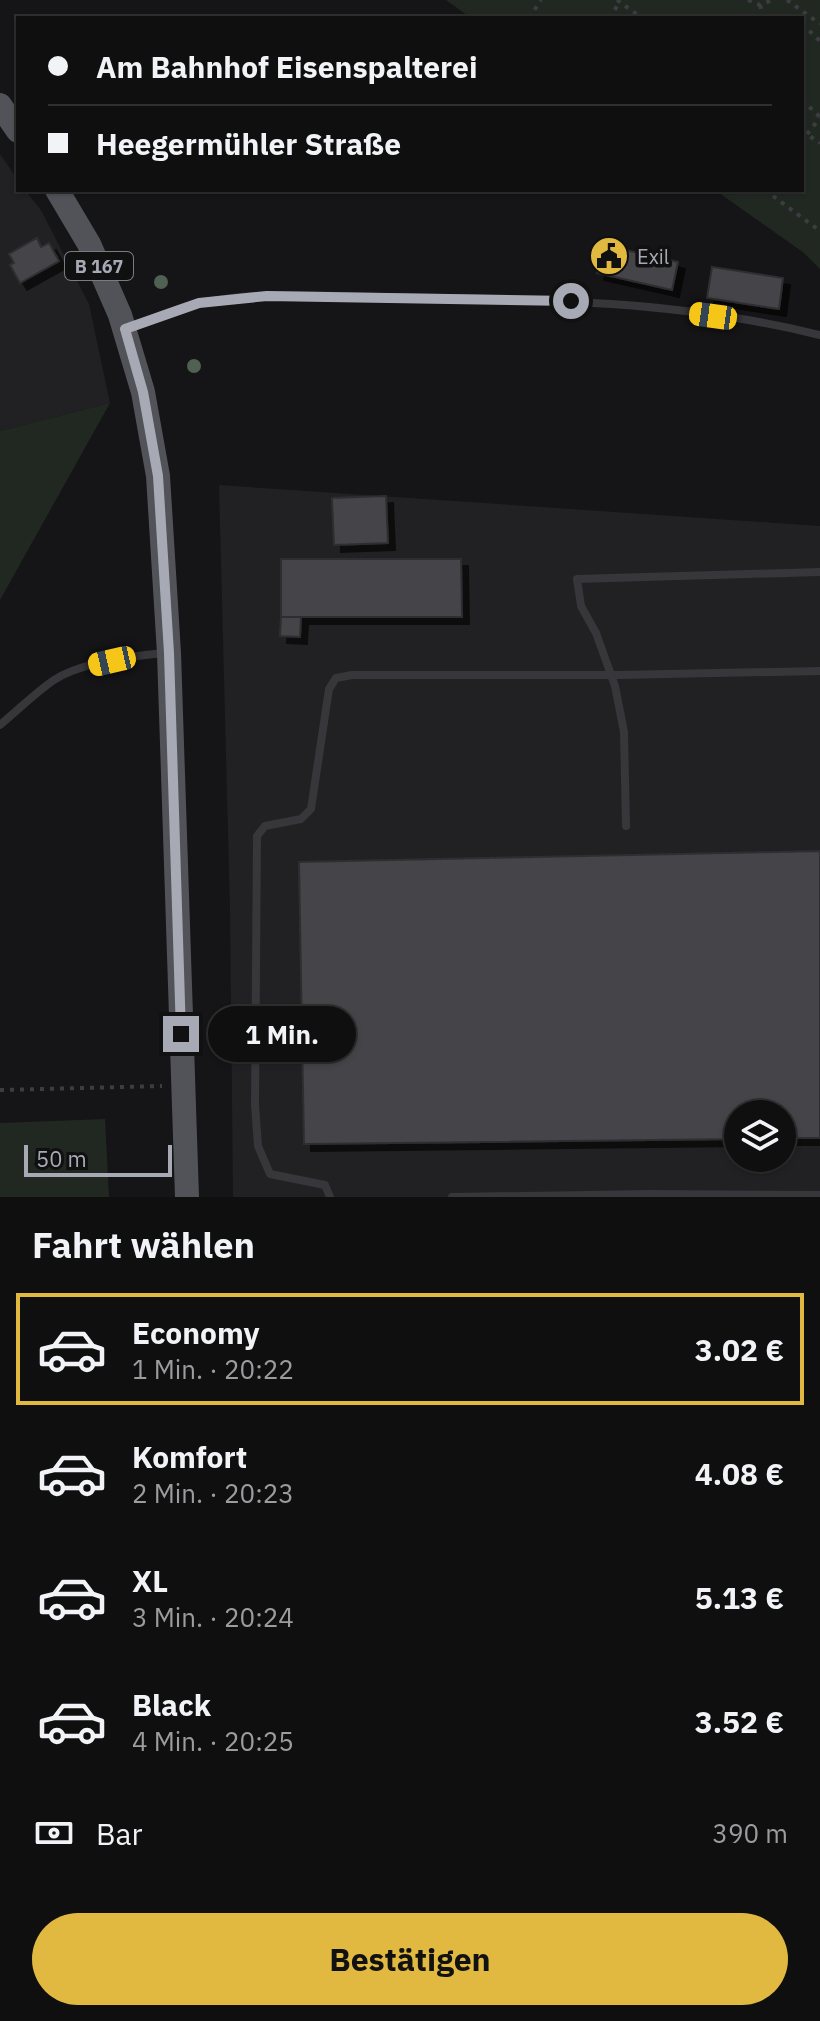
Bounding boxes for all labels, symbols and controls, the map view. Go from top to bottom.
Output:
text: Am Bahnhof Eisenspalterei [96,47,477,86]
text: Heegermühler Straße [96,124,401,163]
public building icon: Exil [588,235,630,277]
place label: Exil [637,243,669,270]
road number: B 167 [65,252,133,280]
route start [553,283,589,319]
car [688,301,738,331]
car [86,644,138,678]
callout: 1 Min. [209,1006,357,1062]
route end [163,1016,199,1052]
text: 1 Min. [245,1017,319,1051]
map controls [724,1100,796,1172]
button: layers [724,1100,796,1172]
scale bar [24,1141,172,1177]
text: 50 m [36,1144,87,1173]
text: Fahrt wählen [32,1221,255,1268]
icon: car [36,1313,108,1385]
text: Economy [132,1313,260,1352]
text: 3.02 € [695,1330,784,1369]
text: 1 Min. · 20:22 [132,1352,294,1386]
icon: car [36,1437,108,1509]
text: Komfort [132,1437,247,1476]
text: 4.08 € [695,1454,784,1493]
text: 2 Min. · 20:23 [132,1476,294,1510]
icon: car [36,1561,108,1633]
text: XL [132,1561,168,1600]
text: 5.13 € [695,1578,784,1617]
text: 3 Min. · 20:24 [132,1600,294,1634]
icon: car [36,1685,108,1757]
text: Black [132,1685,211,1724]
text: 3.52 € [695,1702,784,1741]
text: 4 Min. · 20:25 [132,1724,294,1758]
icon: cash [32,1811,76,1855]
text: Bar [96,1814,143,1853]
text: 390 m [712,1816,788,1850]
button: Bestätigen [32,1913,788,2005]

